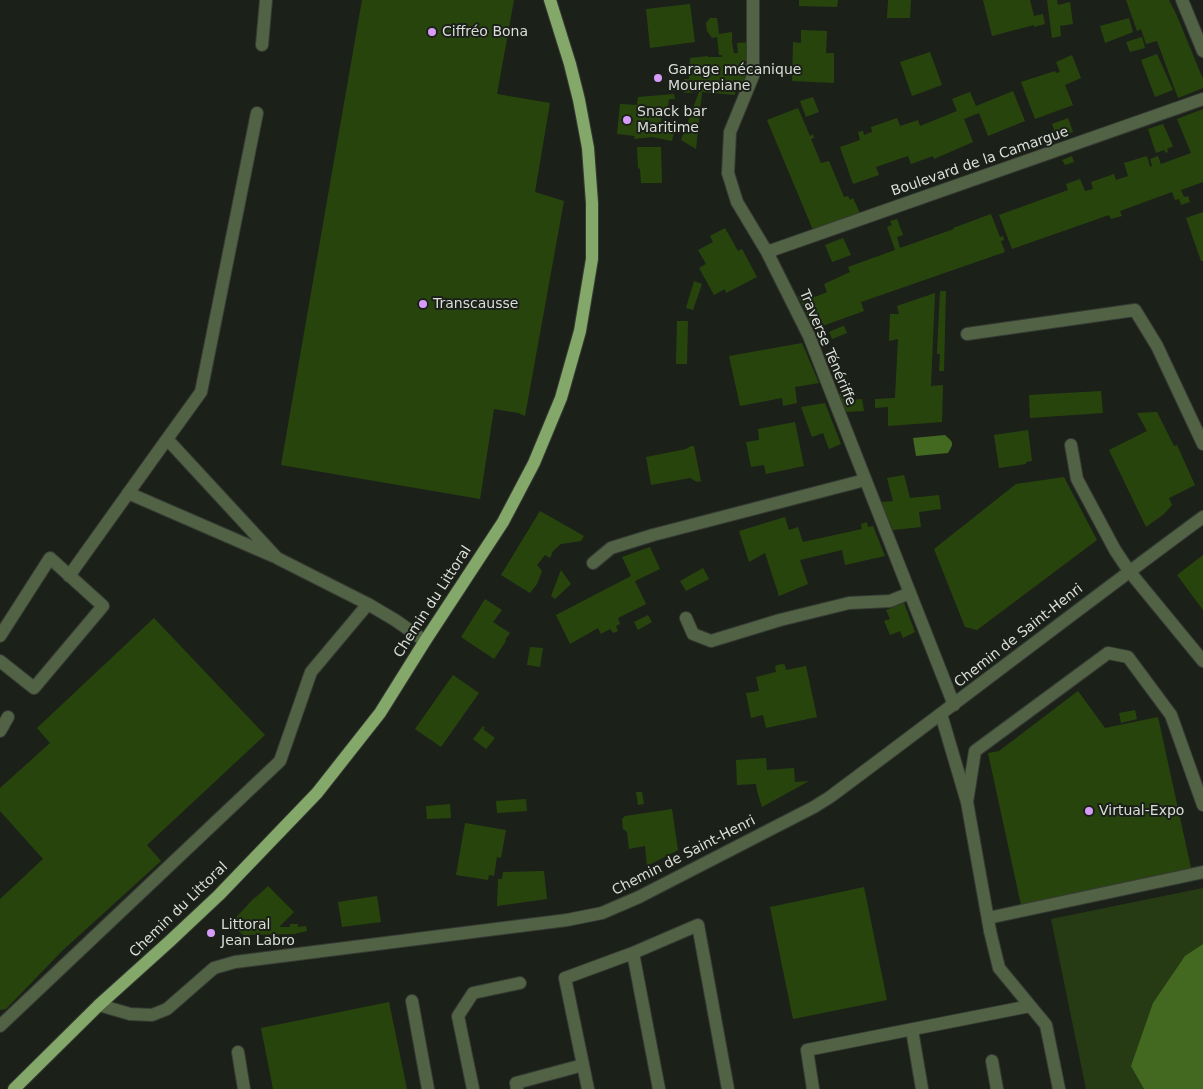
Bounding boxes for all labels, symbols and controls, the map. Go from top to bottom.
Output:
place label: Ciffréo Bona [442,24,528,40]
marker: Ciffréo Bona [426,26,438,38]
place label: Garage mécanique Mourepiane [668,62,801,94]
marker: Garage mécanique Mourepiane [652,72,664,84]
place label: Snack bar Maritime [637,104,707,136]
marker: Snack bar Maritime [621,114,633,126]
street label: Boulevard de la Camargue [889,124,1071,200]
street label: Traverse Ténériffe [795,288,859,408]
place label: Transcausse [433,296,518,312]
marker: Transcausse [417,298,429,310]
street label: Chemin du Littoral [391,543,475,661]
street label: Chemin de Saint-Henri [951,581,1087,691]
place label: Virtual-Expo [1099,803,1184,819]
marker: Virtual-Expo [1083,805,1095,817]
street label: Chemin de Saint-Henri [610,813,758,899]
street label: Chemin du Littoral [126,859,232,961]
place label: Littoral Jean Labro [221,917,295,950]
marker: Littoral Jean Labro [205,927,217,939]

